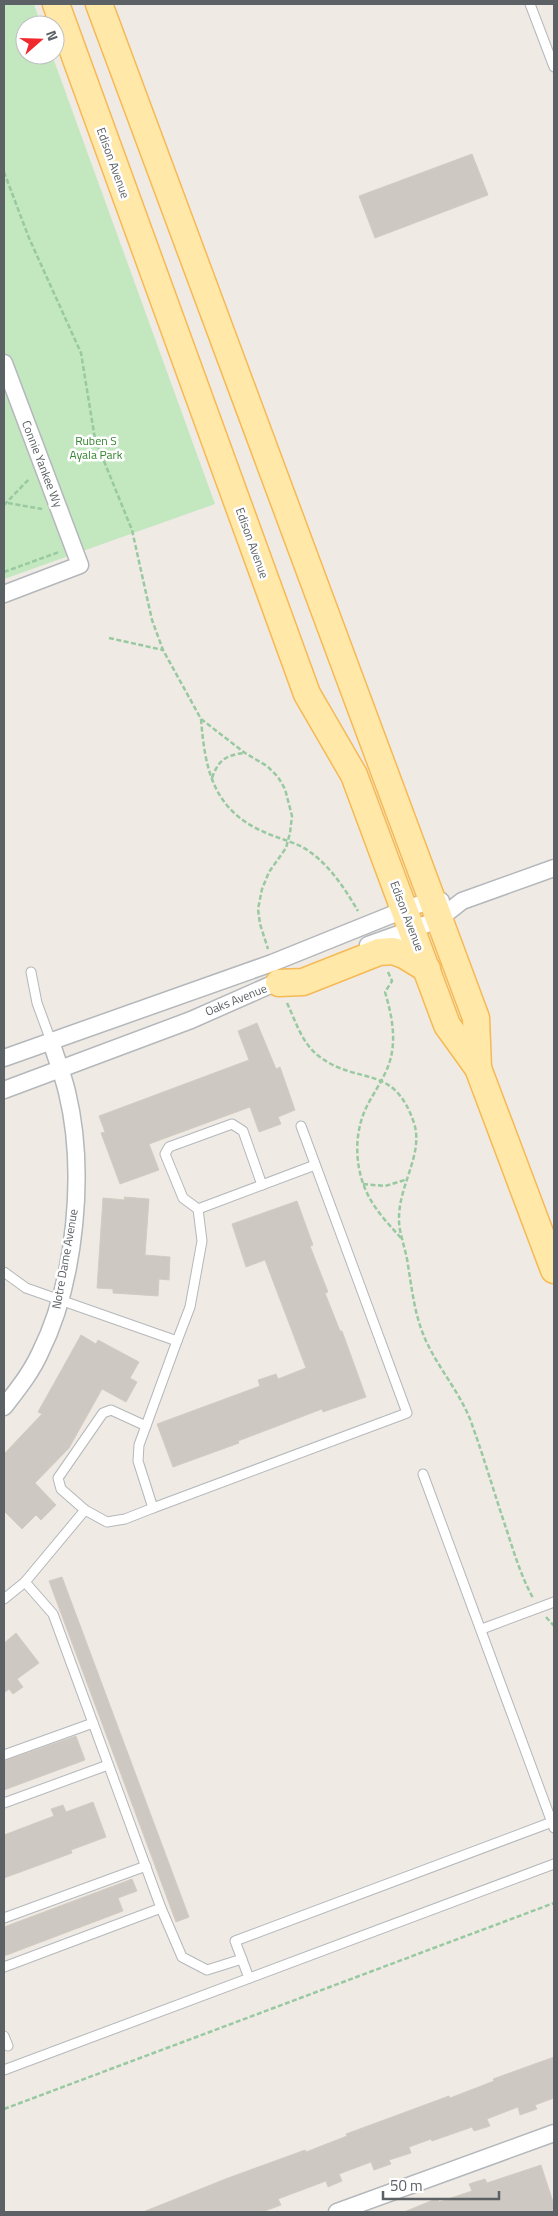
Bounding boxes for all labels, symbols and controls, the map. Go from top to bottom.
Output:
north arrow [15,15,65,65]
text: N [41,27,64,44]
street label: Edison Avenue [92,125,135,201]
street label: Connie Yankee Wy [17,418,68,510]
park label: Ruben S Ayala Park [69,431,123,464]
street label: Edison Avenue [231,505,274,581]
street label: Edison Avenue [385,878,430,954]
street label: Oaks Avenue [202,978,270,1021]
street label: Notre Dame Avenue [46,1207,83,1310]
scale bar [383,2168,499,2200]
text: 50 m [390,2174,423,2197]

